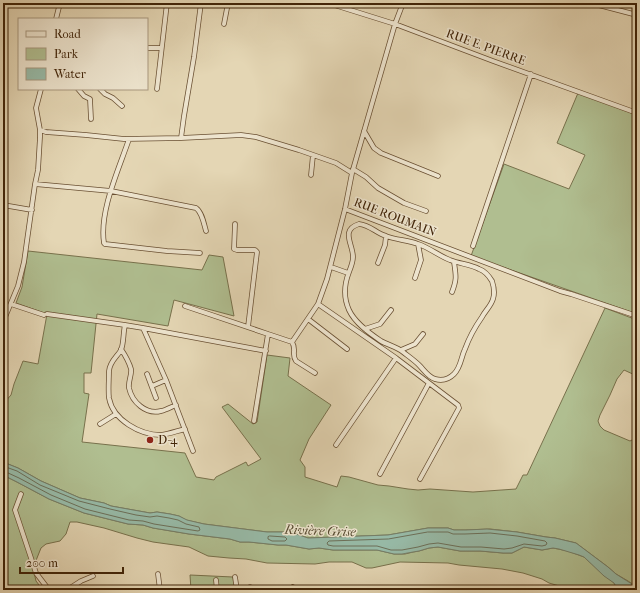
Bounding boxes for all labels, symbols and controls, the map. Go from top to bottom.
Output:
legend [18,18,148,90]
street label: RUE E. PIERRE [444,26,528,68]
text: Road [54,27,81,41]
text: Park [54,47,79,61]
text: Water [53,67,87,81]
street label: RUE ROUMAIN [352,195,438,239]
place label: D-4 [158,433,178,447]
marker: D-4 [145,435,155,445]
water label: Rivière Grise [283,522,357,539]
scale bar [20,549,123,575]
text: 200 m [26,556,58,570]

